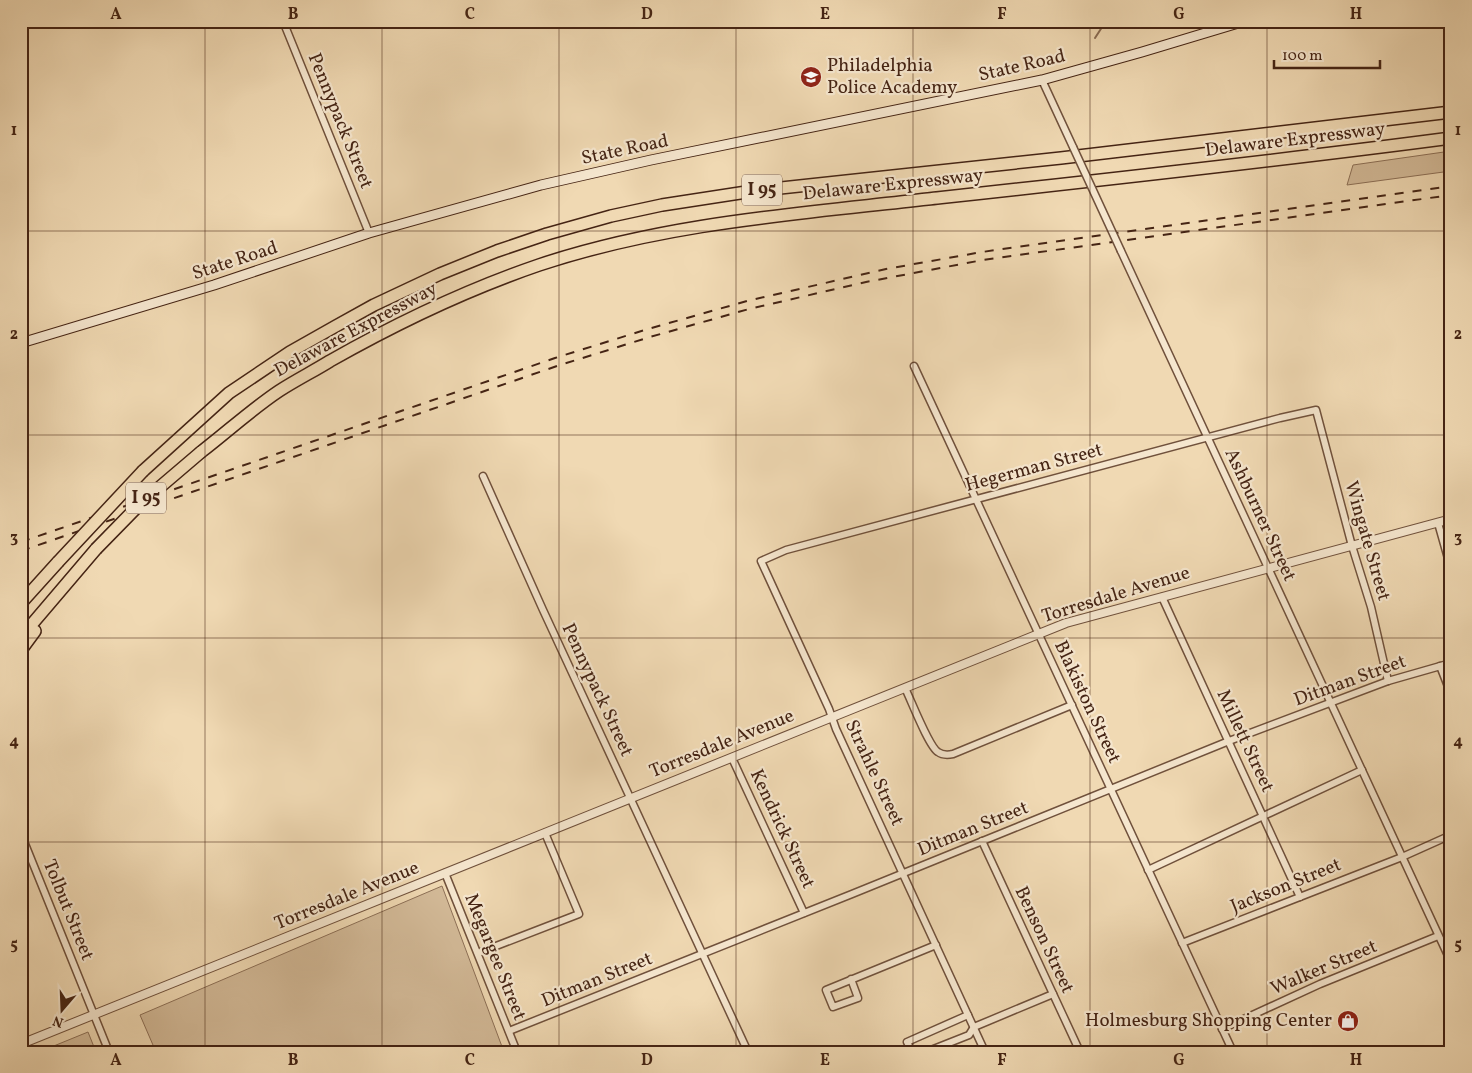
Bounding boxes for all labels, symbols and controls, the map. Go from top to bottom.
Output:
text: A [110,4,122,26]
text: B [288,4,299,26]
text: C [465,4,475,26]
text: D [641,4,653,26]
text: E [820,4,830,26]
text: F [997,4,1007,26]
text: G [1173,4,1185,26]
text: H [1350,4,1362,26]
scale bar [1274,38,1381,70]
street label: State Road [976,43,1068,89]
text: 100 m [1282,46,1322,67]
street label: Pennypack Street [301,49,379,193]
place label: Philadelphia Police Academy [827,53,957,101]
school or university icon: Philadelphia Police Academy [799,65,823,89]
street label: Delaware Expressway [1203,116,1387,164]
text: 1 [11,120,17,142]
text: 1 [1455,120,1461,142]
street label: State Road [579,128,671,172]
street label: Delaware Expressway [801,163,985,207]
road number: I 95 [742,174,782,206]
street label: State Road [189,235,281,287]
street label: Delaware Expressway [270,276,442,384]
text: 2 [10,324,18,346]
text: 2 [1454,324,1462,346]
street label: Hegerman Street [962,437,1106,499]
street label: Ashburner Street [1218,444,1302,586]
street label: Wingate Street [1337,478,1397,604]
road number: I 95 [126,482,166,514]
text: 3 [10,527,18,549]
text: 3 [1454,527,1462,549]
street label: Torresdale Avenue [1039,560,1193,630]
street label: Pennypack Street [555,619,639,761]
street label: Blakiston Street [1047,636,1127,768]
street label: Ditman Street [1290,649,1410,713]
street label: Millett Street [1210,685,1280,797]
street label: Torresdale Avenue [646,703,798,785]
street label: Strahle Street [838,716,910,831]
text: 4 [9,731,19,753]
text: 4 [1453,731,1463,753]
street label: Kendrick Street [743,765,821,893]
street label: Ditman Street [914,795,1033,863]
street label: Jackson Street [1227,852,1346,920]
street label: Torresdale Avenue [271,855,423,937]
street label: Tolbut Street [36,856,100,965]
street label: Benson Street [1008,882,1080,998]
street label: Megargee Street [458,890,532,1025]
text: 5 [10,934,18,956]
street label: Walker Street [1267,934,1382,1002]
text: 5 [1454,934,1462,956]
street label: Ditman Street [538,946,657,1014]
north arrow [38,986,88,1036]
place label: Holmesburg Shopping Center [1085,1008,1332,1034]
shop icon: Holmesburg Shopping Center [1336,1009,1360,1033]
text: N [50,1010,66,1032]
text: A [110,1050,122,1072]
text: B [288,1050,299,1072]
text: C [465,1050,475,1072]
text: D [641,1050,653,1072]
text: E [820,1050,830,1072]
text: F [997,1050,1007,1072]
text: G [1173,1050,1185,1072]
text: H [1350,1050,1362,1072]

